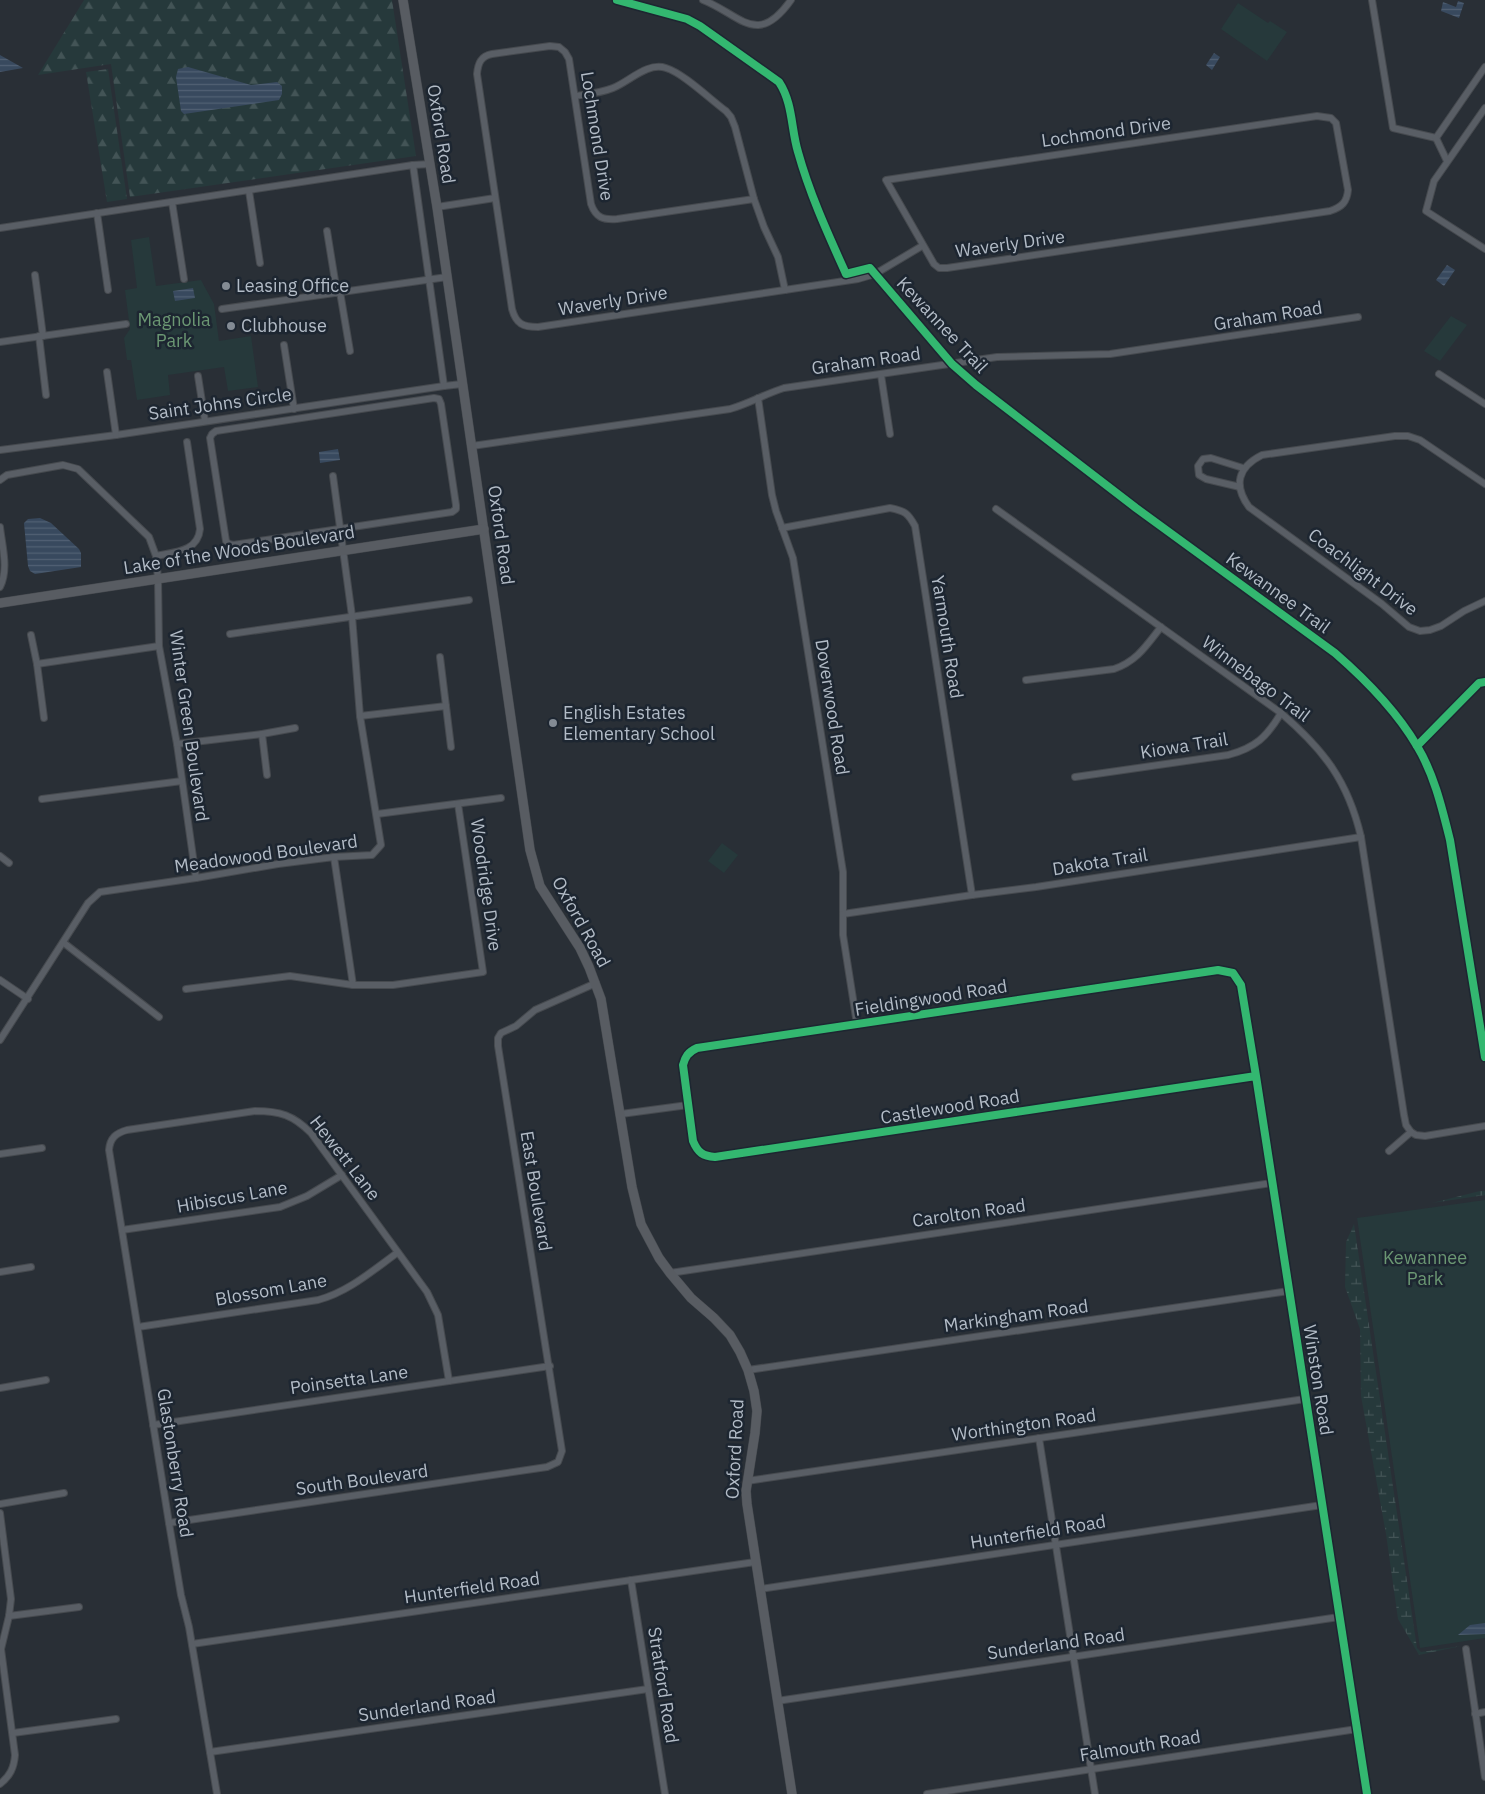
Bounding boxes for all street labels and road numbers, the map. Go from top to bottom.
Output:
street label: Lochmond Drive [576,70,619,202]
street label: Oxford Road [422,83,461,185]
street label: Lochmond Drive [1040,111,1172,152]
street label: Waverly Drive [954,224,1066,263]
street label: Kewannee Trail [892,272,993,378]
street label: Waverly Drive [557,281,669,320]
street label: Graham Road [1212,296,1324,335]
street label: Graham Road [810,341,922,380]
street label: Saint Johns Circle [147,382,293,425]
street label: Oxford Road [483,484,520,586]
street label: Lake of the Woods Boulevard [122,520,356,579]
street label: Coachlight Drive [1304,523,1423,620]
street label: Kewannee Trail [1222,547,1335,638]
street label: Yarmouth Road [926,574,969,700]
street label: Winter Green Boulevard [165,629,214,823]
street label: Winnebago Trail [1198,630,1315,727]
street label: Doverwood Road [810,637,855,777]
street label: Kiowa Trail [1138,727,1230,764]
street label: Woodridge Drive [466,817,507,953]
street label: Meadowood Boulevard [173,829,359,878]
street label: Dakota Trail [1051,843,1149,880]
street label: Oxford Road [547,872,616,971]
street label: Fieldingwood Road [853,974,1009,1021]
street label: Castlewood Road [879,1084,1021,1129]
street label: Hewett Lane [305,1111,386,1205]
street label: East Boulevard [516,1129,557,1253]
street label: Hibiscus Lane [175,1175,289,1218]
street label: Carolton Road [911,1193,1027,1232]
street label: Blossom Lane [213,1268,329,1311]
street label: Markingham Road [942,1294,1090,1337]
street label: Winston Road [1298,1323,1339,1437]
street label: Poinsetta Lane [288,1360,410,1399]
street label: Glastonberry Road [152,1387,199,1539]
street label: Oxford Road [720,1398,749,1500]
street label: Worthington Road [950,1403,1098,1446]
street label: South Boulevard [294,1459,430,1500]
street label: Hunterfield Road [968,1509,1107,1554]
street label: Hunterfield Road [402,1567,541,1608]
street label: Sunderland Road [986,1622,1126,1665]
street label: Stratford Road [643,1625,684,1745]
street label: Sunderland Road [357,1684,497,1727]
street label: Falmouth Road [1078,1725,1202,1766]

